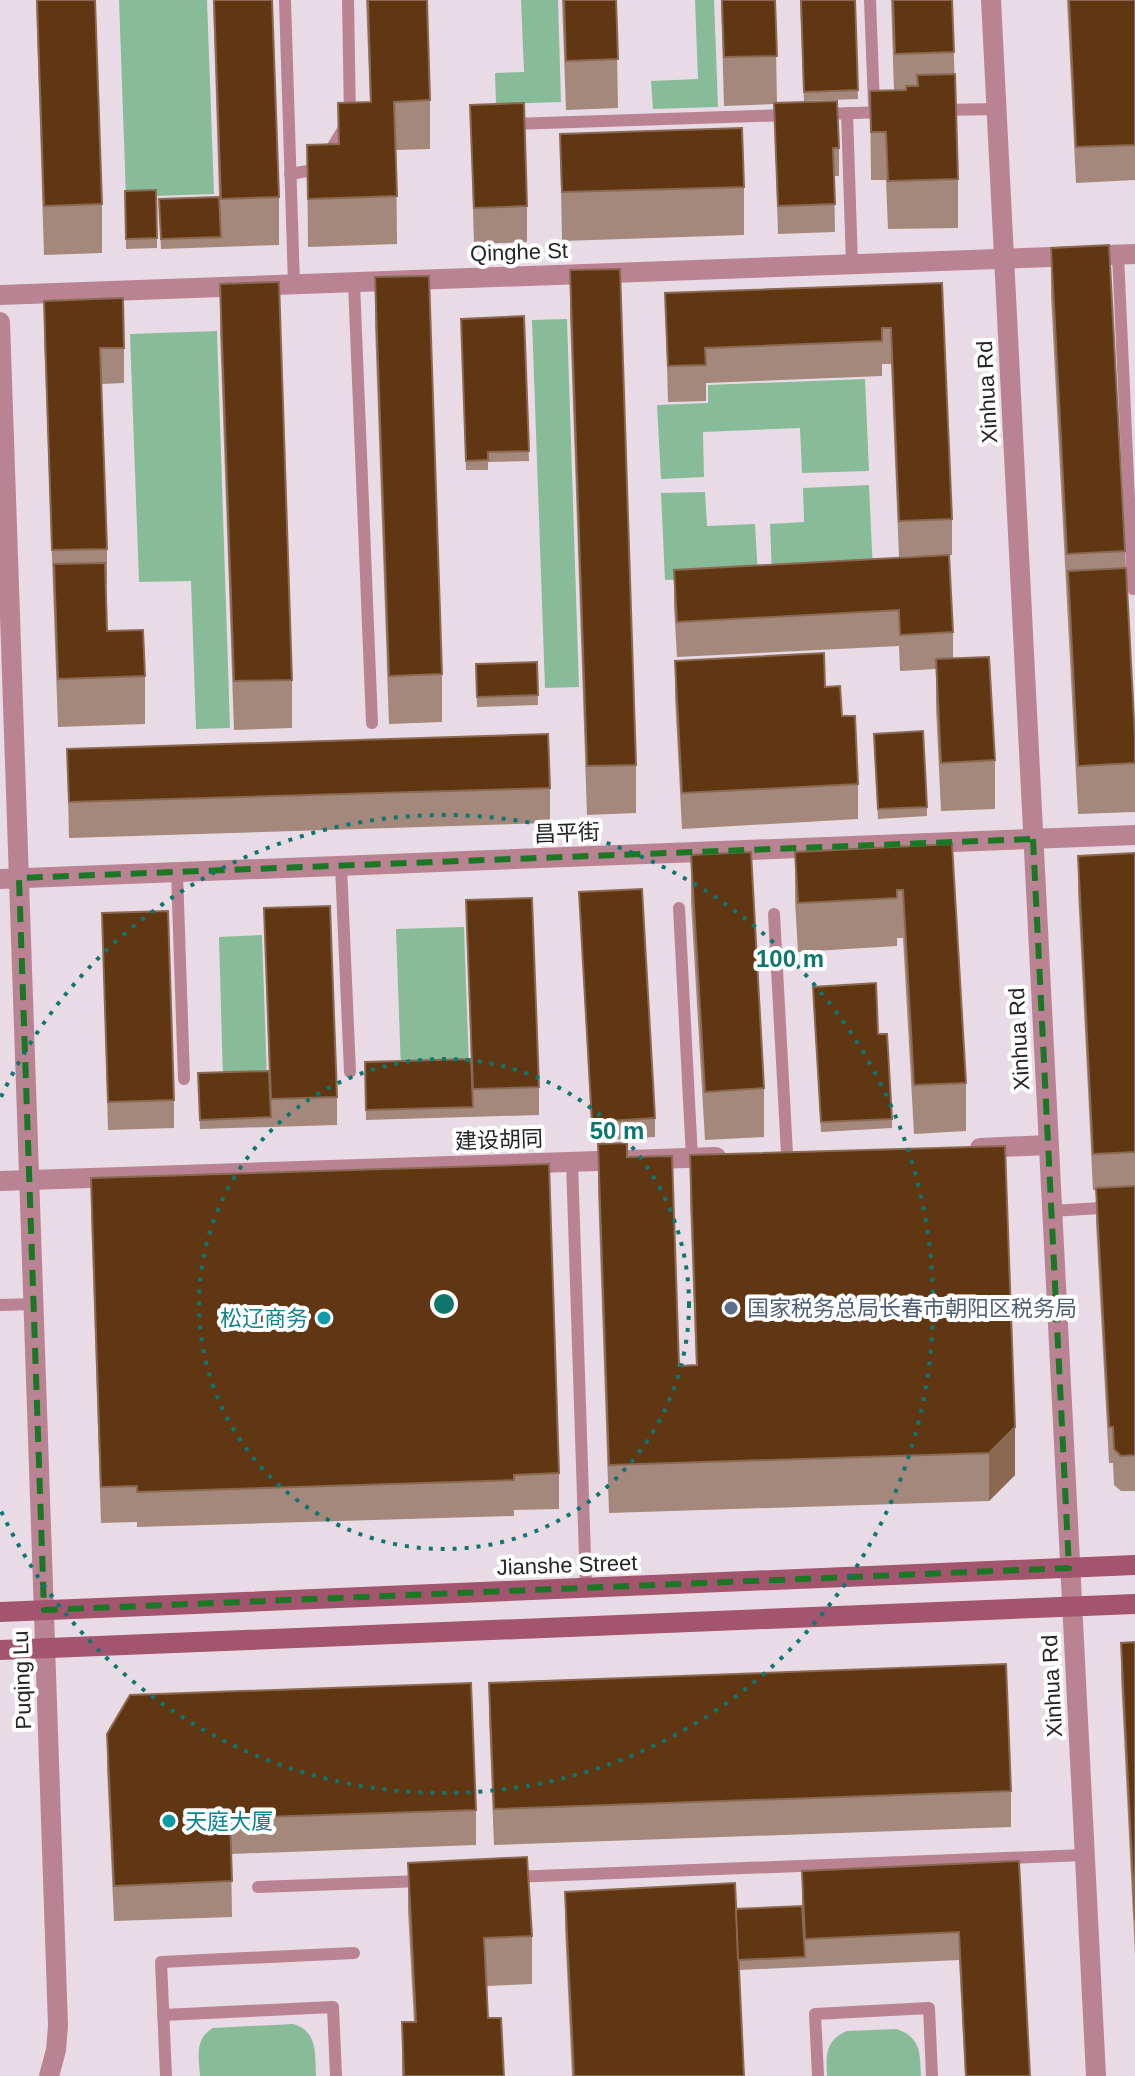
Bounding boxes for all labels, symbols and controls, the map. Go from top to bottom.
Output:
street label: Qinghe St [470,238,568,266]
street label: Xinhua Rd [972,340,1002,444]
street label: 昌平街 [534,819,600,847]
text: 100 m [756,945,824,972]
street label: Xinhua Rd [1004,987,1034,1091]
text: 50 m [590,1117,644,1144]
street label: 建设胡同 [455,1126,543,1154]
centre of rings [430,1290,458,1318]
place label: 国家税务总局长春市朝阳区税务局 [747,1296,1077,1321]
marker: 国家税务总局长春市朝阳区税务局 [722,1299,740,1317]
place label: 松辽商务 [220,1306,308,1331]
marker: 松辽商务 [315,1309,333,1327]
street label: Jianshe Street [496,1550,638,1580]
street label: Puqing Lu [8,1630,36,1730]
street label: Xinhua Rd [1037,1634,1067,1738]
place label: 天庭大厦 [185,1809,273,1834]
marker: 天庭大厦 [160,1812,178,1830]

